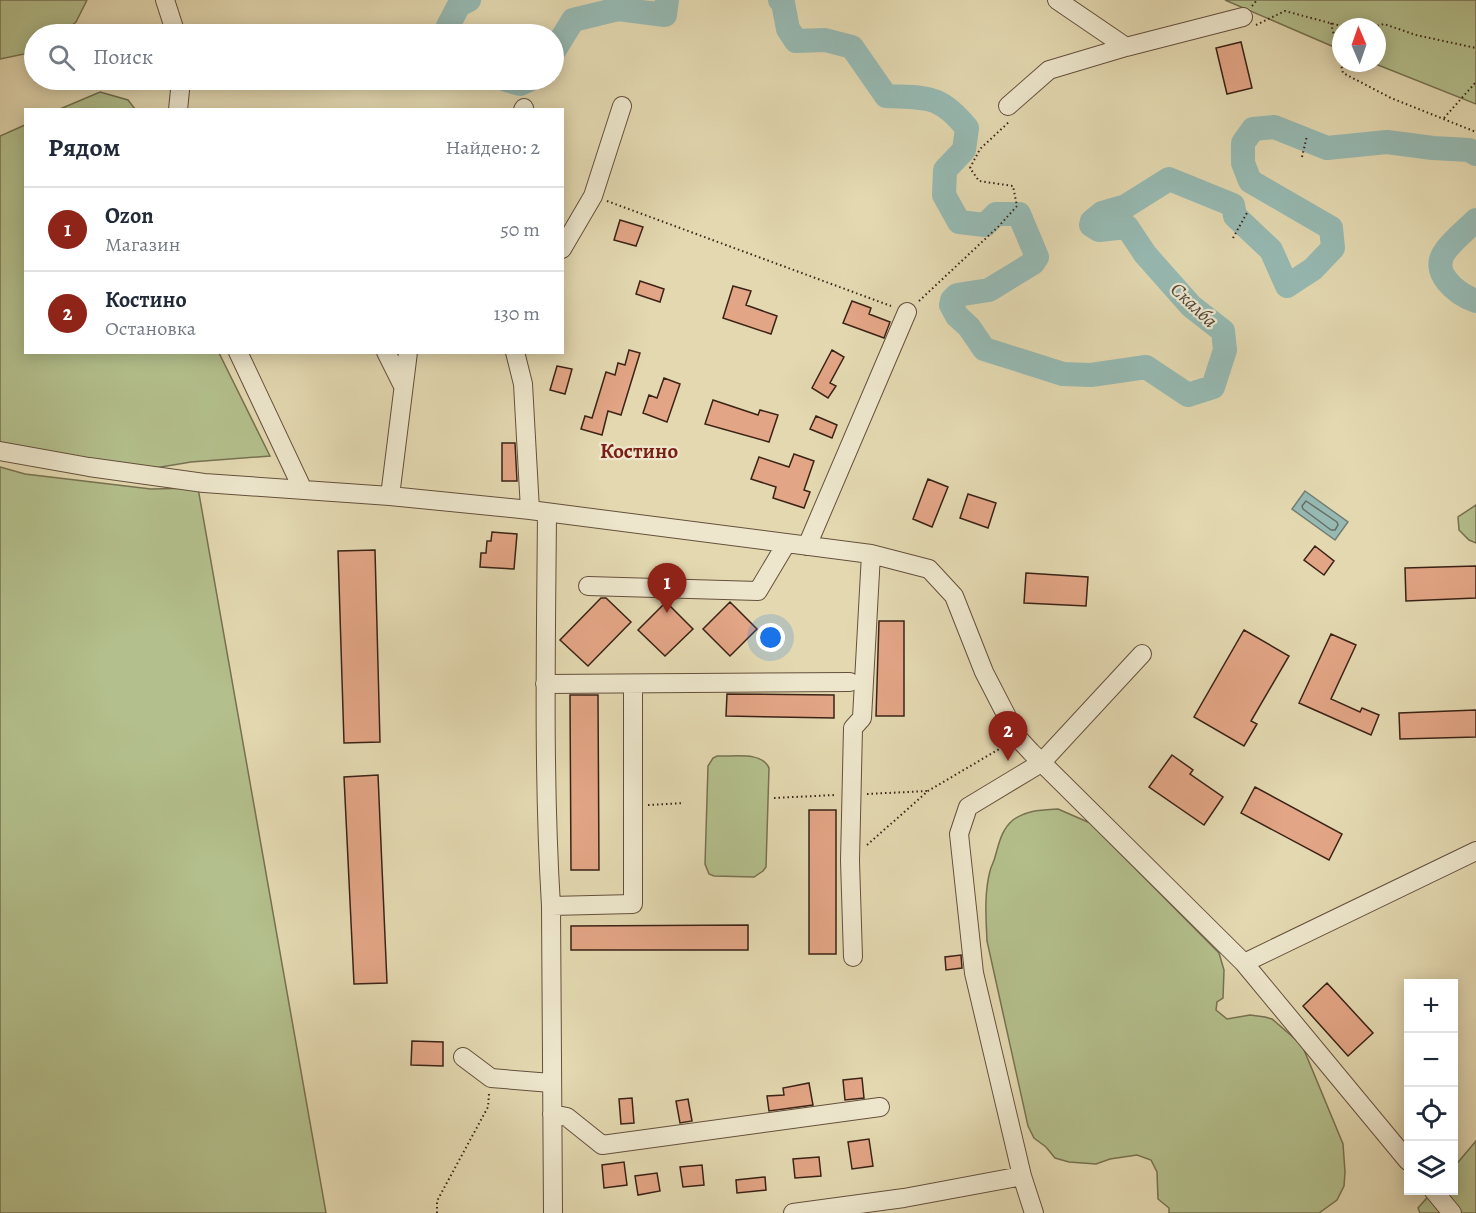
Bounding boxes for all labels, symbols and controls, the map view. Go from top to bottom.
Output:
north arrow [1332,18,1386,72]
search box [24,24,564,90]
icon: search [45,41,78,74]
text: Поиск [93,42,153,72]
text: Рядом [48,130,120,165]
text: Найдено: 2 [445,134,540,161]
text: Ozon [105,201,154,231]
text: 1 [64,216,71,243]
text: 50 m [500,216,540,243]
text: Магазин [105,231,180,258]
water label: Скалба [1164,276,1224,334]
text: Костино [105,285,187,315]
text: 2 [63,300,72,327]
text: 130 m [494,300,540,327]
text: Остановка [105,315,196,342]
district label: Костино [600,437,678,465]
pin: 1 [648,564,686,613]
your location [756,623,785,652]
pin: 2 [988,712,1028,761]
map controls [1404,979,1458,1195]
button: + [1404,979,1458,1033]
button: − [1404,1033,1458,1087]
button: locate [1404,1087,1458,1141]
button: layers [1404,1141,1458,1195]

